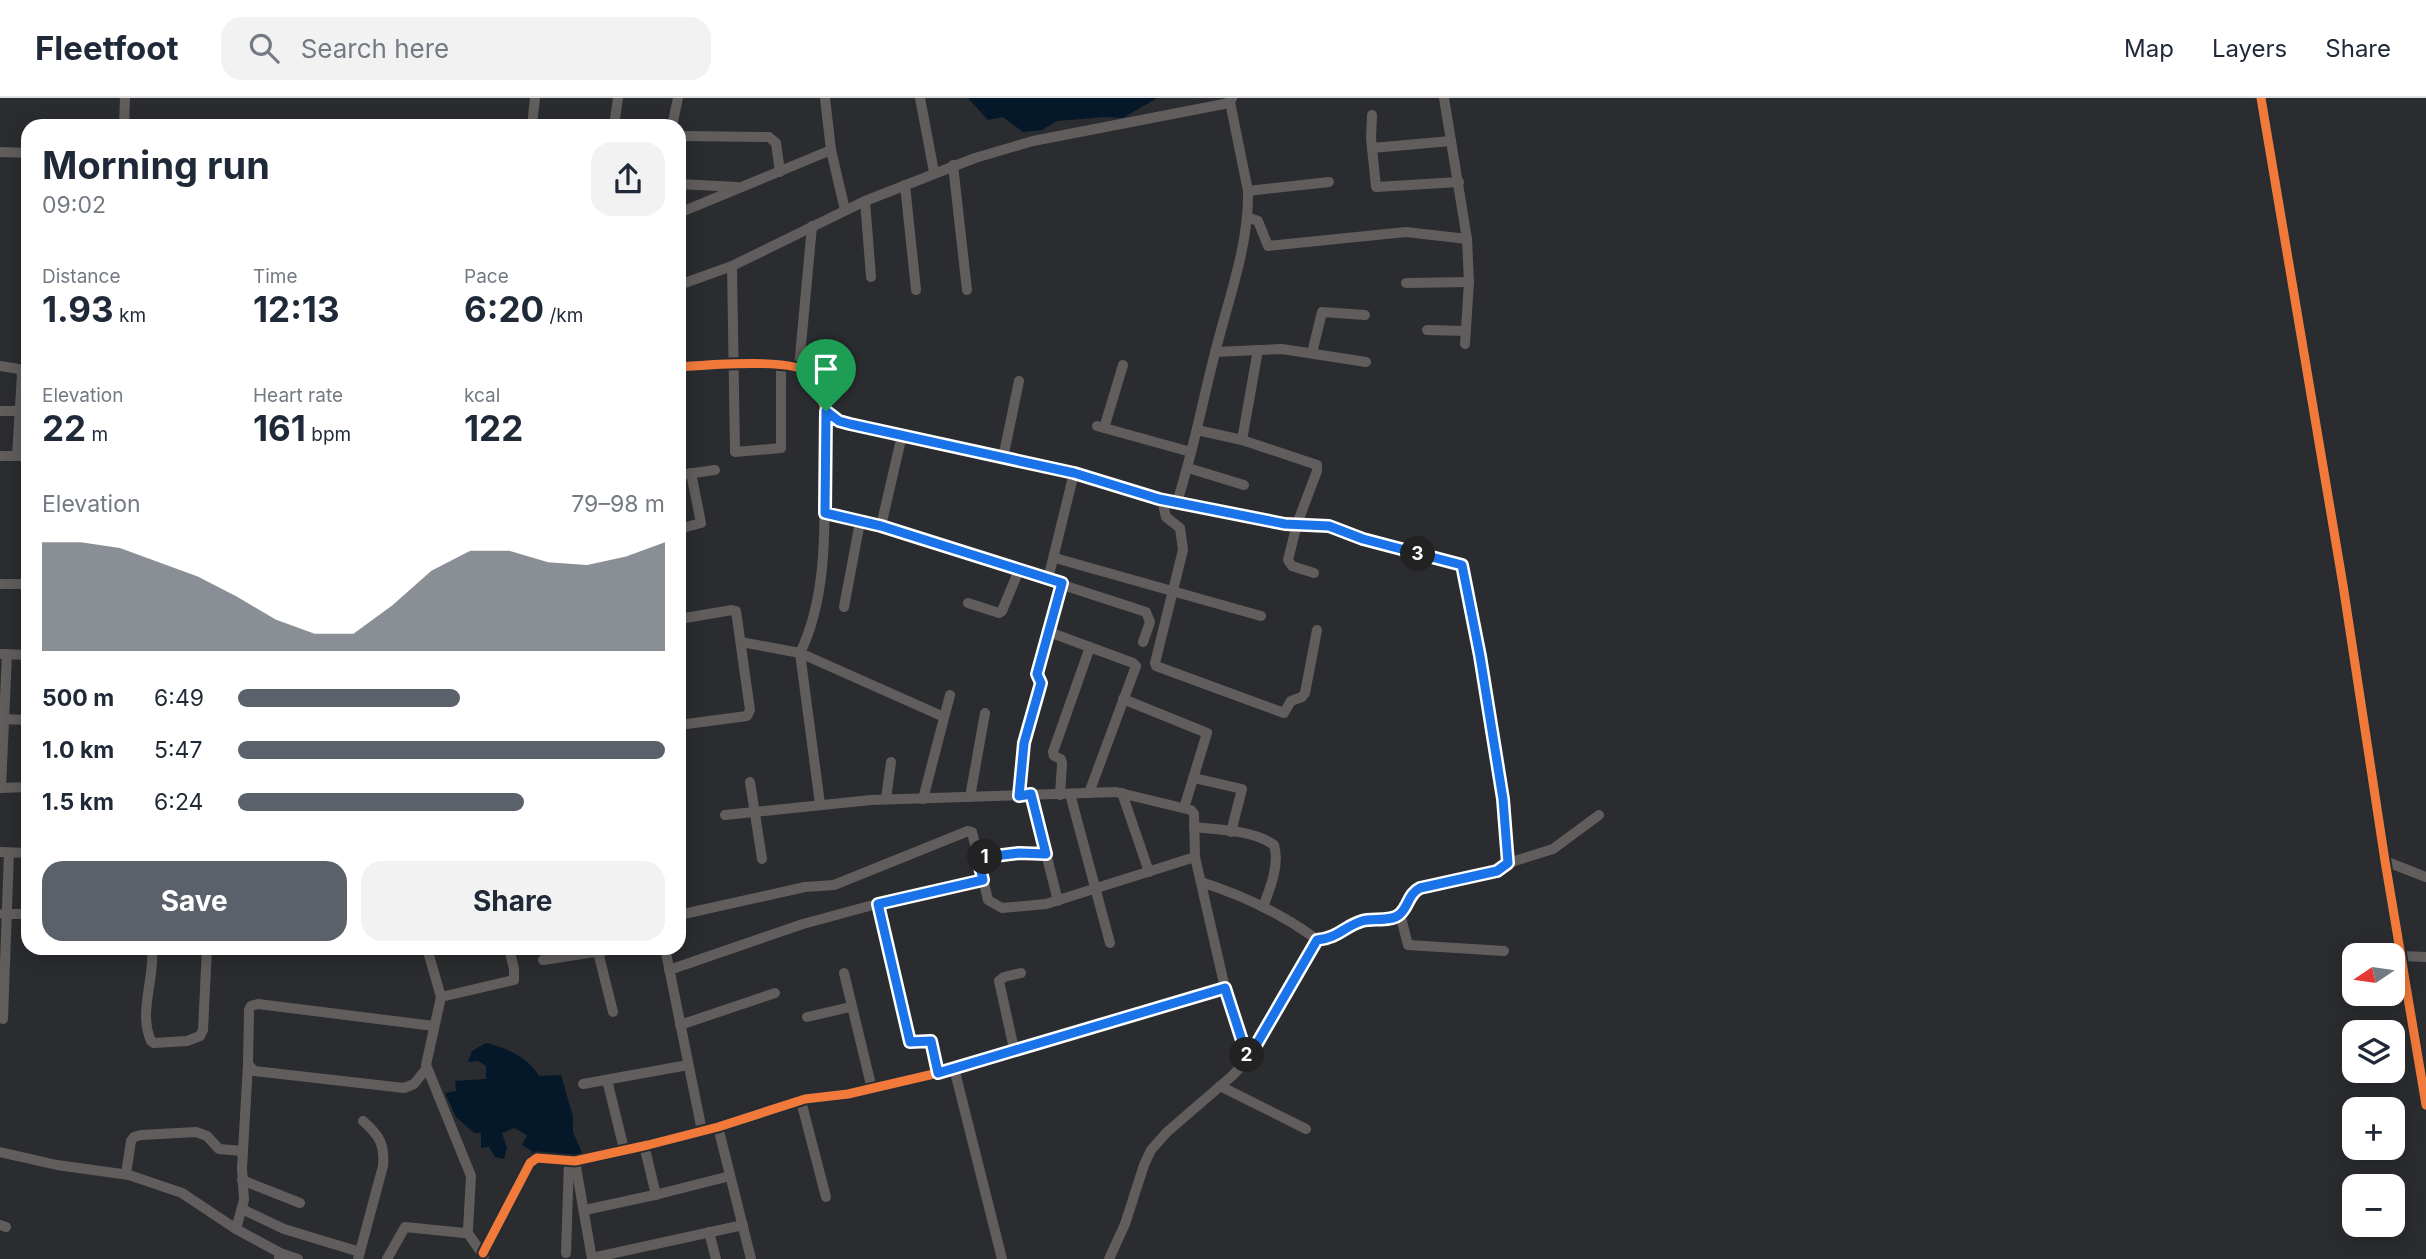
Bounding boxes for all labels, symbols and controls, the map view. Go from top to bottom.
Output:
search box [221,17,711,80]
text: Fleetfoot [35,28,179,68]
icon: search [245,29,283,67]
text: Search here [301,33,449,64]
text: Map [2124,34,2174,63]
text: Layers [2212,34,2287,63]
text: Share [2325,34,2391,63]
text: Morning run [42,142,270,188]
button: share [591,142,665,216]
text: 09:02 [42,191,106,219]
text: Distance [42,265,120,288]
text: Time [253,265,298,288]
text: Pace [464,265,509,288]
text: 1.93 [42,288,114,330]
text: 12:13 [253,288,340,330]
text: 6:20 [464,288,544,330]
text: km [114,304,146,327]
text: /km [544,304,583,327]
pin [796,339,856,411]
icon: arrive [807,350,845,388]
text: Elevation [42,384,123,407]
text: Heart rate [253,384,343,407]
text: kcal [464,384,500,407]
text: 22 [42,407,86,449]
text: 161 [253,407,306,449]
text: 122 [464,407,523,449]
text: m [86,423,108,446]
text: bpm [306,423,351,446]
text: Elevation [42,490,141,518]
text: 79–98 m [571,490,665,518]
pin: 3 [1400,536,1436,572]
text: 3 [1411,542,1424,565]
text: 500 m [42,684,114,712]
text: 6:49 [154,684,204,712]
text: 1.0 km [42,736,114,764]
text: 5:47 [154,736,202,764]
text: 1.5 km [42,788,114,816]
text: 6:24 [154,788,203,816]
pin: 1 [968,840,1002,874]
text: 1 [980,845,989,868]
button: Save [42,861,347,941]
button: Share [361,861,665,941]
north arrow [2342,943,2404,1006]
map controls [2342,943,2405,1237]
button: layers [2342,1020,2405,1083]
pin: 2 [1230,1038,1264,1072]
text: 2 [1241,1043,1252,1066]
button: + [2342,1097,2405,1160]
button: − [2342,1174,2405,1237]

